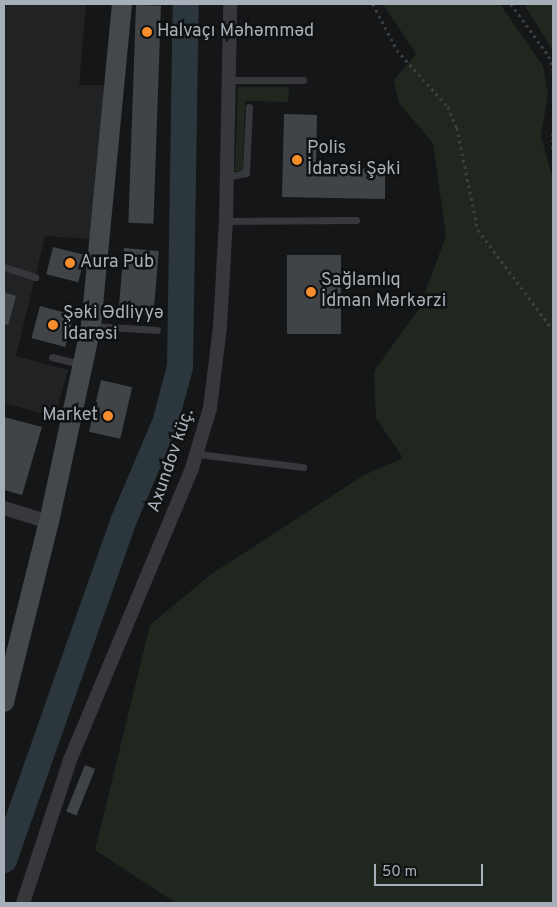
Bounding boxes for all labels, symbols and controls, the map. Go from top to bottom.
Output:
place label: Halvaçı Məhəmməd [157,21,314,43]
marker: Halvaçı Məhəmməd [141,26,153,38]
place label: Polis İdarəsi Şəki [307,139,400,182]
marker: Polis İdarəsi Şəki [291,154,303,166]
place label: Aura Pub [80,252,154,274]
marker: Aura Pub [64,257,76,269]
place label: Sağlamlıq İdman Mərkərzi [321,271,446,314]
marker: Sağlamlıq İdman Mərkərzi [305,286,317,298]
place label: Şəki Ədliyyə İdarəsi [63,304,164,346]
marker: Şəki Ədliyyə İdarəsi [47,319,59,331]
place label: Market [42,405,98,427]
street label: Axundov küç. [144,406,200,516]
marker: Market [102,410,114,422]
scale bar [377,854,486,886]
text: 50 m [382,863,417,882]

